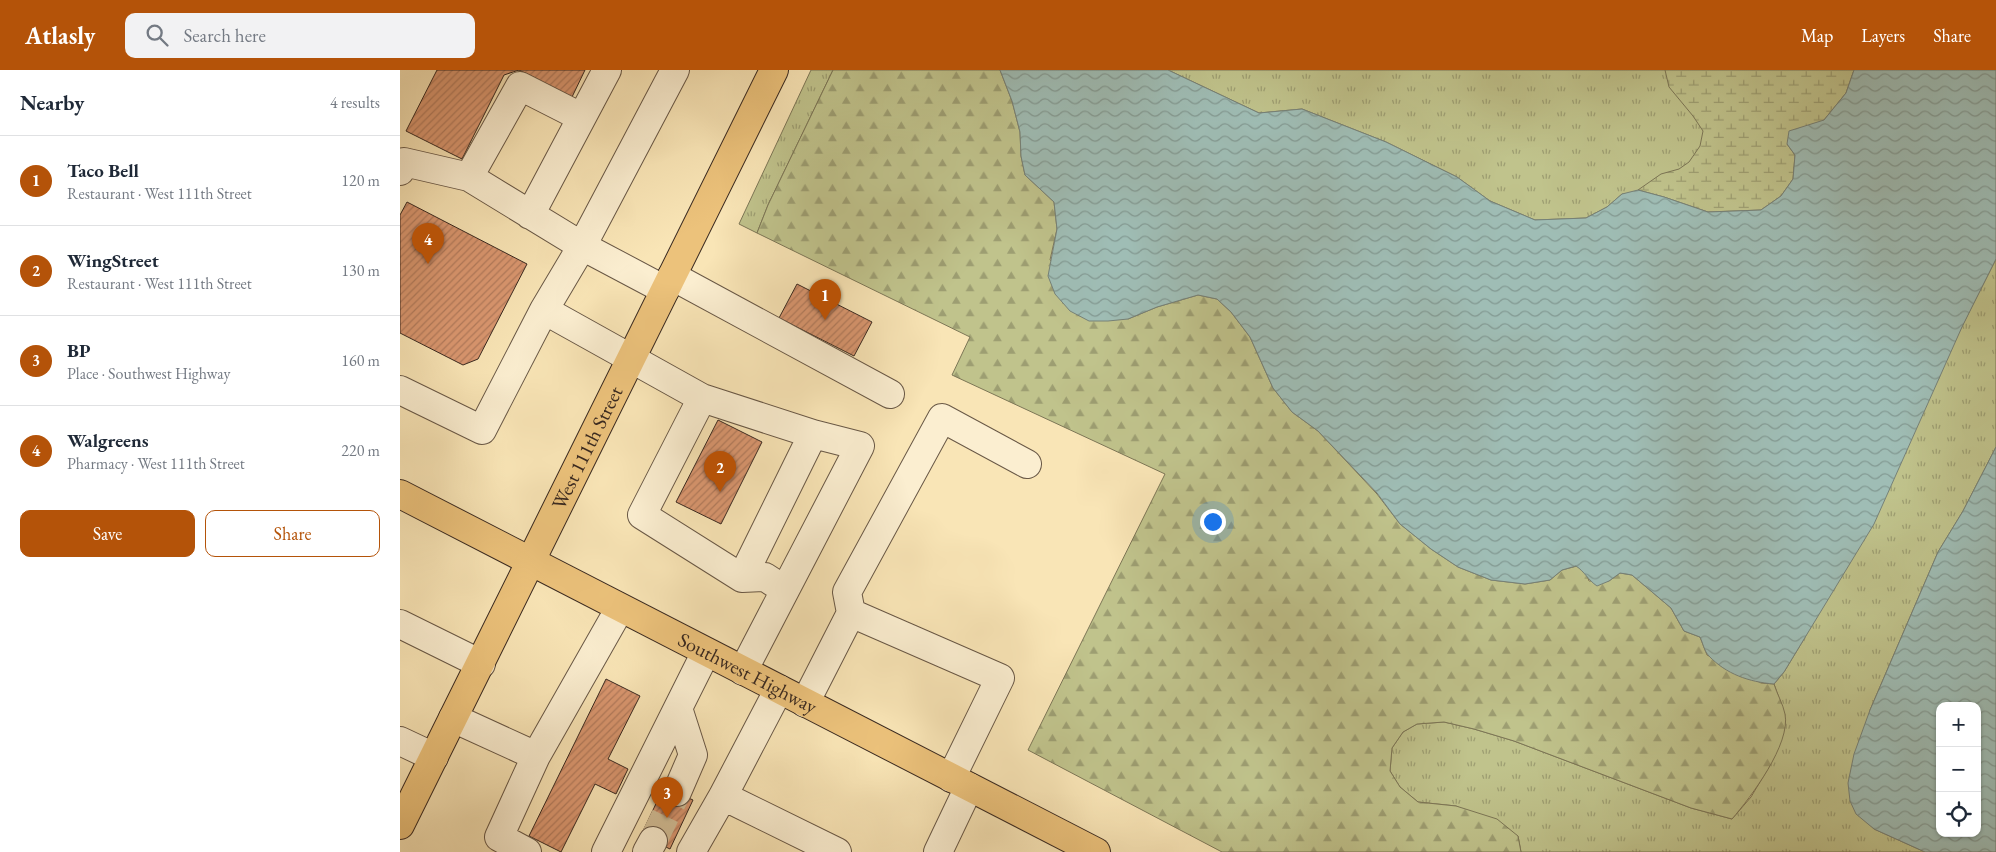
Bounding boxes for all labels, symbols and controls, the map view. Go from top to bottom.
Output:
search box [125,13,475,58]
text: Atlasly [25,20,95,51]
icon: search [143,21,171,49]
text: Search here [183,23,266,48]
text: Map [1801,24,1833,47]
text: Layers [1861,24,1905,47]
text: Share [1933,24,1971,47]
text: Nearby [20,89,84,116]
text: 4 results [330,92,380,113]
text: Taco Bell [67,158,139,183]
text: 1 [32,170,40,191]
text: 120 m [341,170,380,191]
text: Restaurant · West 111th Street [67,183,252,204]
pin: 4 [412,223,444,264]
text: WingStreet [67,248,159,273]
text: 2 [32,260,40,281]
text: 130 m [341,260,380,281]
text: Restaurant · West 111th Street [67,273,252,294]
pin: 1 [809,279,841,320]
text: BP [67,338,90,363]
text: 3 [32,350,40,371]
text: 160 m [341,350,380,371]
text: Place · Southwest Highway [67,363,231,384]
street label: West 111th Street [545,381,629,514]
text: Walgreens [67,428,149,453]
text: 4 [32,440,40,461]
text: 220 m [341,440,380,461]
pin: 2 [704,451,736,492]
text: Pharmacy · West 111th Street [67,453,245,474]
your location [1200,509,1226,535]
button: Save [20,510,195,557]
button: Share [205,510,380,557]
street label: Southwest Highway [674,626,822,720]
map controls [1936,702,1981,837]
button: + [1936,702,1981,747]
button: − [1936,747,1981,792]
pin: 3 [651,777,683,818]
button: locate [1936,792,1981,837]

